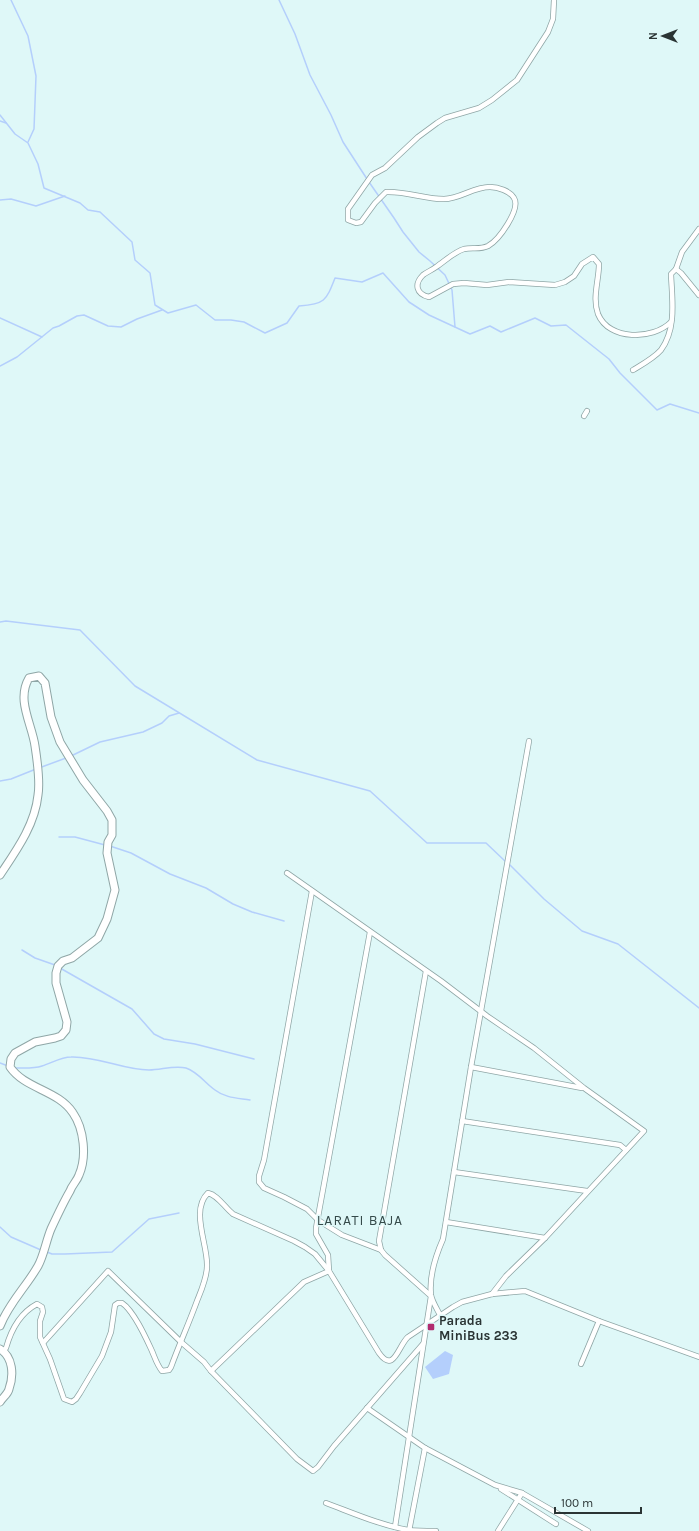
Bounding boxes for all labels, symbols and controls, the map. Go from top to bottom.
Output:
north arrow [643,16,683,56]
text: N [647,32,660,40]
district label: LARATI BAJA [317,1212,403,1229]
place label: Parada MiniBus 233 [439,1313,518,1343]
marker: Parada MiniBus 233 [426,1322,436,1332]
scale bar [555,1489,641,1515]
text: 100 m [561,1496,593,1510]

